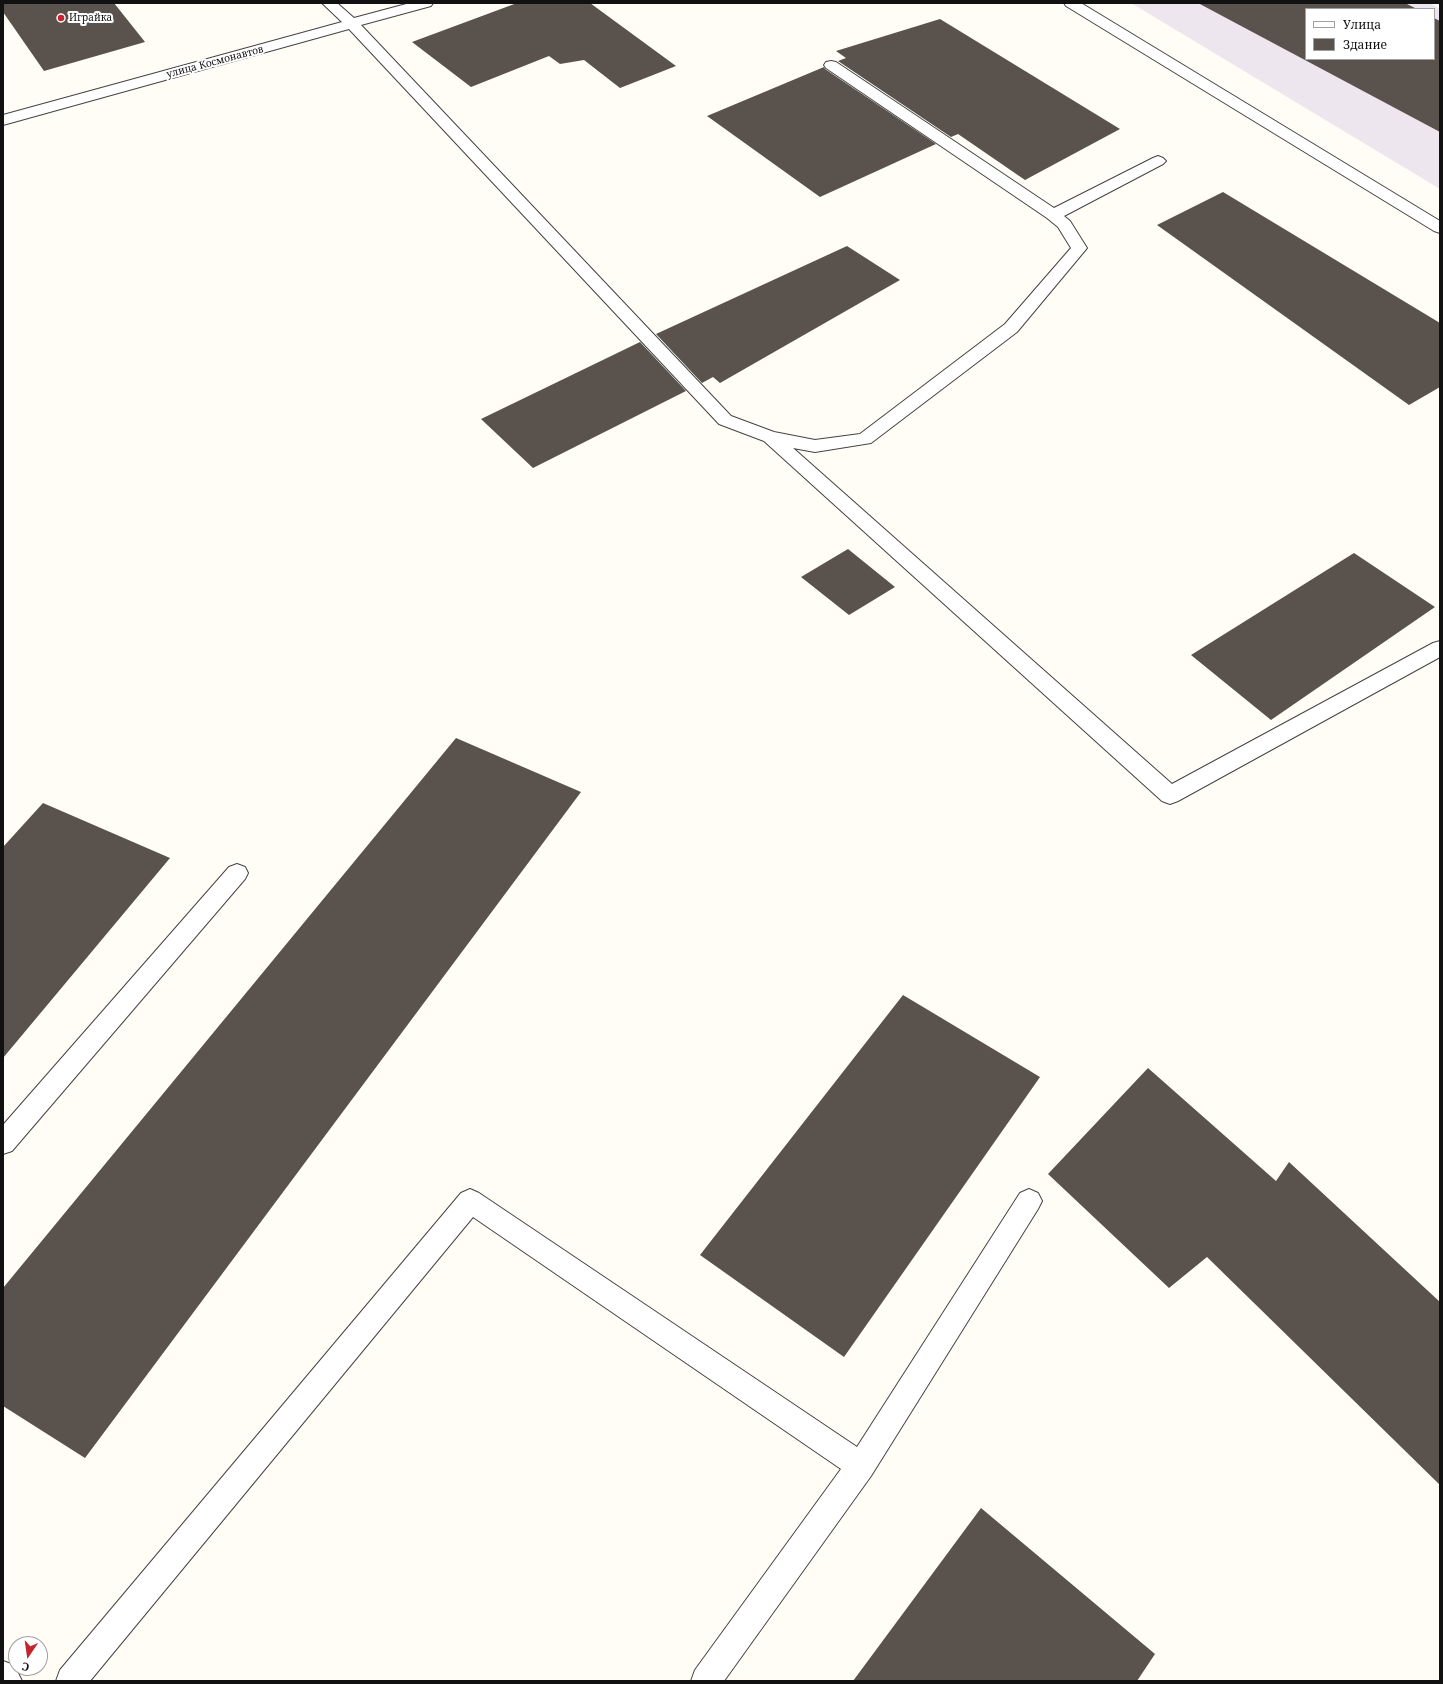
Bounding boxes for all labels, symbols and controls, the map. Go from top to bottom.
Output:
legend [1305,8,1435,60]
place label: Играйка [69,12,112,24]
marker: Играйка [56,13,66,23]
text: Улица [1343,16,1381,33]
text: Здание [1343,36,1387,53]
street label: улица Космонавтов [165,43,265,81]
north arrow [8,1636,48,1676]
text: С [20,1659,31,1675]

